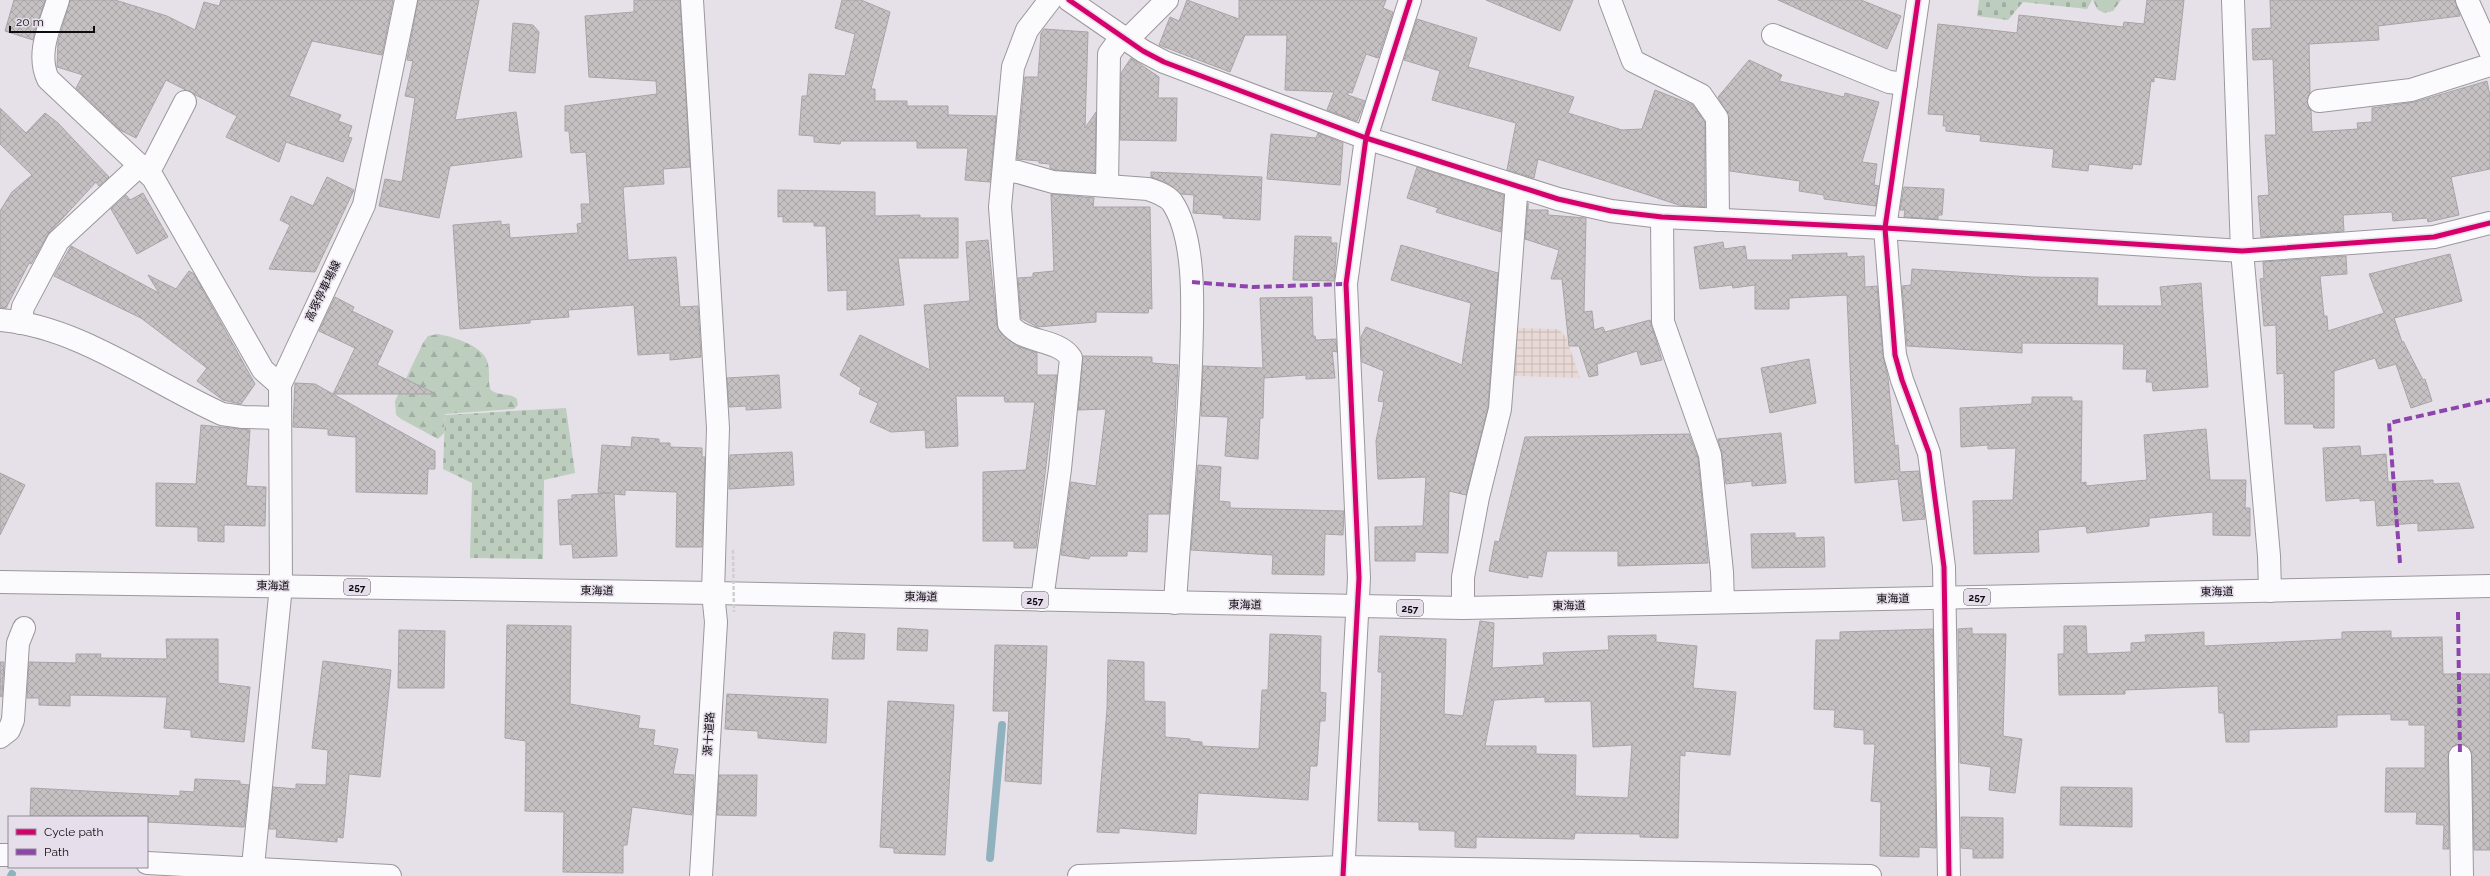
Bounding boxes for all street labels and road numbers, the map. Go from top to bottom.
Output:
street label: 高塚停車場線 [303,258,343,324]
street label: 東海道 [256,579,290,593]
road number: 257 [344,579,370,595]
street label: 東海道 [580,584,614,598]
street label: 東海道 [2200,585,2234,599]
road number: 257 [1964,589,1990,605]
street label: 東海道 [904,590,938,604]
road number: 257 [1022,592,1048,608]
street label: 東海道 [1876,592,1910,606]
street label: 東海道 [1228,598,1262,612]
street label: 東海道 [1552,599,1586,613]
road number: 257 [1397,600,1423,616]
street label: 源十道路 [701,712,717,756]

